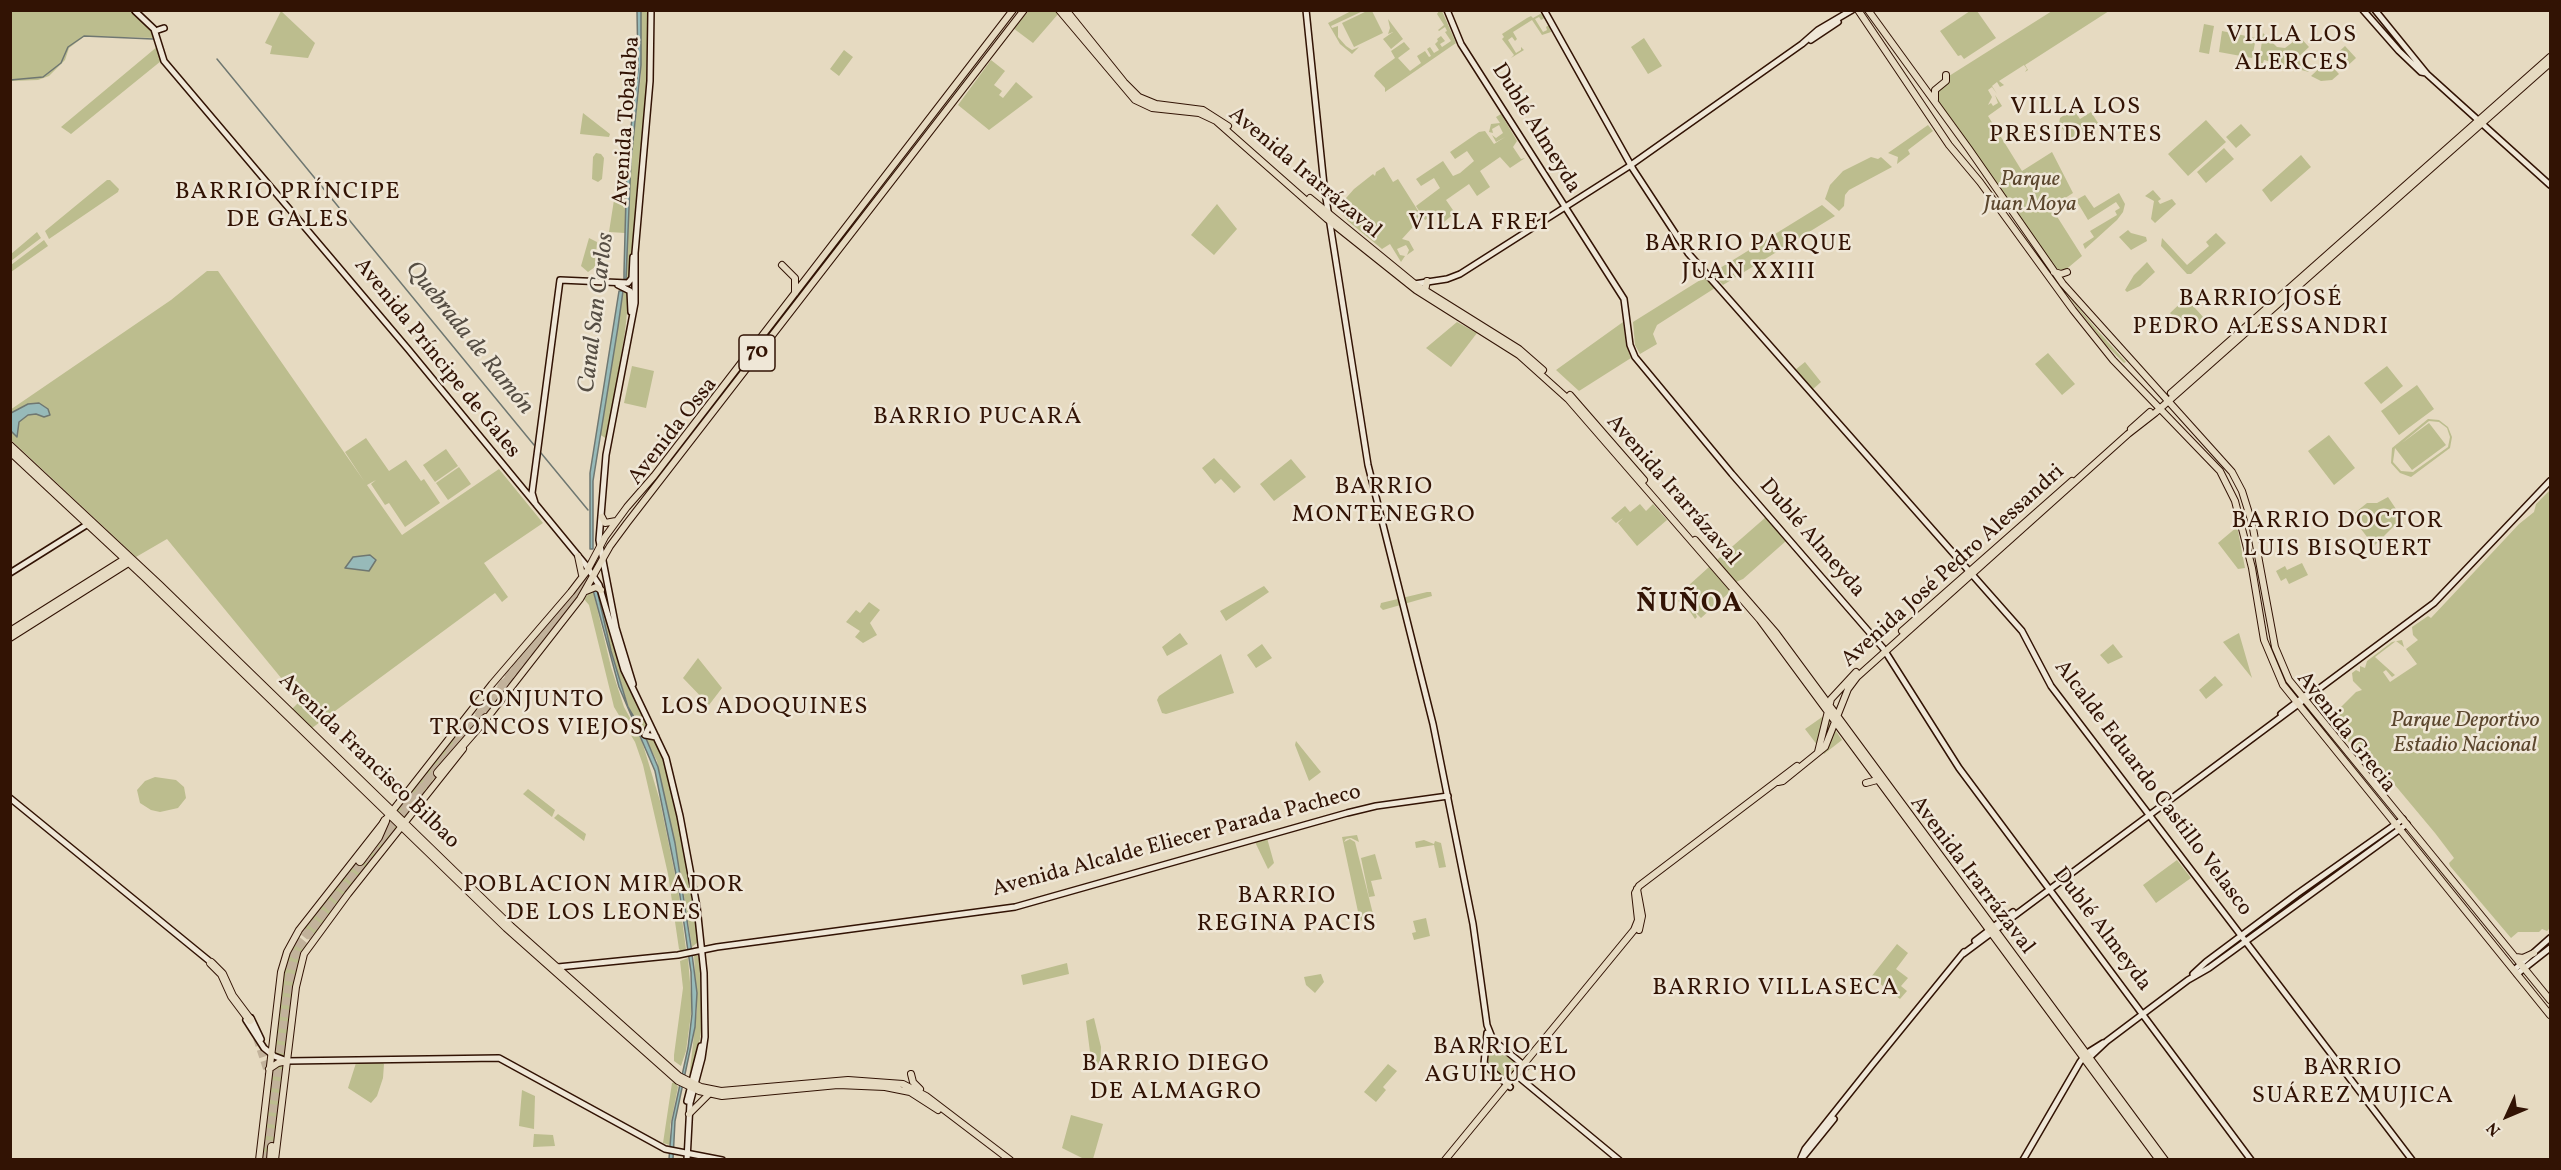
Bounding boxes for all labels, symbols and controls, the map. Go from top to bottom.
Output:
district label: VILLA LOS ALERCES [2226,23,2358,79]
street label: Avenida Tobalaba [609,35,647,207]
street label: Dublé Almeyda [1484,59,1586,199]
district label: VILLA LOS PRESIDENTES [1989,95,2163,151]
street label: Avenida Irarrázaval [1222,102,1386,246]
park label: Parque Juan Moya [1983,168,2077,220]
district label: BARRIO PRÍNCIPE DE GALES [175,180,401,236]
district label: VILLA FREI [1408,211,1550,239]
water label: Canal San Carlos [574,231,622,395]
district label: BARRIO PARQUE JUAN XXIII [1645,232,1853,288]
street label: Avenida Príncipe de Gales [347,254,525,464]
water label: Quebrada de Ramón [397,257,539,421]
district label: BARRIO JOSÉ PEDRO ALESSANDRI [2132,287,2390,343]
road number: 70 [739,335,775,371]
street label: Avenida Ossa [624,373,724,491]
district label: BARRIO PUCARÁ [873,405,1083,433]
street label: Avenida Irarrázaval [1599,410,1745,572]
street label: Avenida José Pedro Alessandri [1837,460,2071,674]
street label: Dublé Almeyda [1752,474,1870,604]
district label: BARRIO MONTENEGRO [1292,475,1476,531]
district label: BARRIO DOCTOR LUIS BISQUERT [2232,509,2444,565]
district label: ÑUÑOA [1636,589,1744,623]
street label: Alcalde Eduardo Castillo Velasco [2047,656,2257,922]
street label: Avenida Grecia [2289,667,2401,799]
street label: Avenida Francisco Bilbao [272,668,464,856]
district label: CONJUNTO TRONCOS VIEJOS [429,688,645,744]
district label: LOS ADOQUINES [661,695,869,723]
park label: Parque Deportivo Estadio Nacional [2391,709,2539,760]
street label: Avenida Alcalde Eliecer Parada Pacheco [990,780,1364,904]
street label: Avenida Irarrázaval [1903,792,2039,960]
street label: Dublé Almeyda [2046,863,2156,997]
district label: POBLACION MIRADOR DE LOS LEONES [463,873,745,929]
district label: BARRIO REGINA PACIS [1197,884,1377,940]
district label: BARRIO VILLASECA [1652,976,1900,1004]
district label: BARRIO EL AGUILUCHO [1424,1035,1578,1091]
district label: BARRIO DIEGO DE ALMAGRO [1082,1052,1270,1108]
district label: BARRIO SUÁREZ MUJICA [2252,1056,2454,1112]
north arrow [2477,1086,2537,1146]
text: N [2482,1117,2506,1140]

